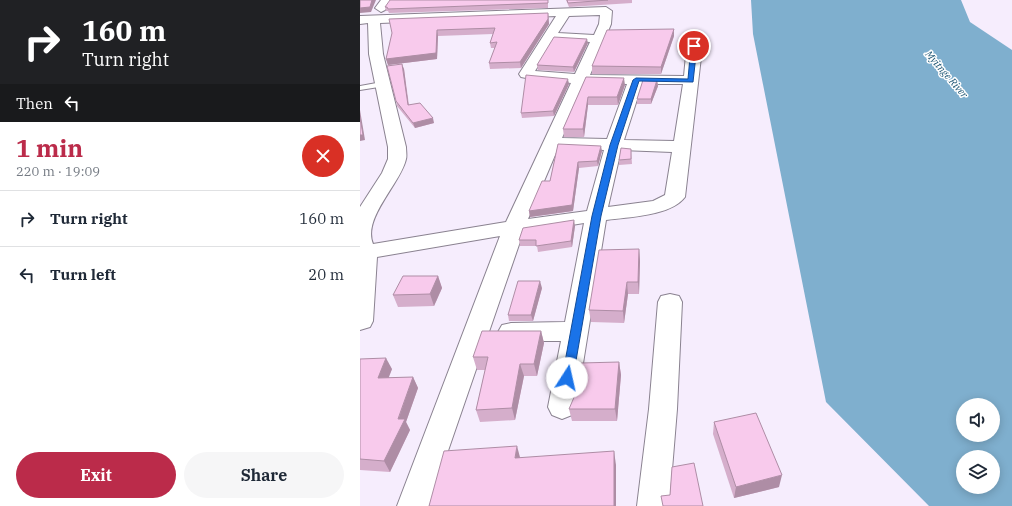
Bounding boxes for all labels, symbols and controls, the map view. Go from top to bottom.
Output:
text: 160 m [82,12,166,49]
icon: right [16,16,68,68]
pin [677,29,711,63]
icon: arrive [683,35,705,57]
water label: Myitnge River [922,47,971,101]
text: Turn right [82,48,169,71]
icon: left [61,92,83,114]
text: Then [16,94,53,113]
text: 1 min [16,132,83,164]
button: close [302,135,344,177]
text: 220 m · 19:09 [16,163,100,180]
icon: right [16,208,38,230]
text: Turn right [50,209,128,228]
text: 160 m [299,209,344,228]
icon: left [16,264,38,286]
text: Turn left [50,265,116,284]
text: 20 m [308,265,344,284]
position arrow [546,357,588,399]
map controls [956,398,1000,494]
button: sound [956,398,1000,442]
button: layers [956,450,1000,494]
button: Exit [16,452,176,498]
button: Share [184,452,344,498]

